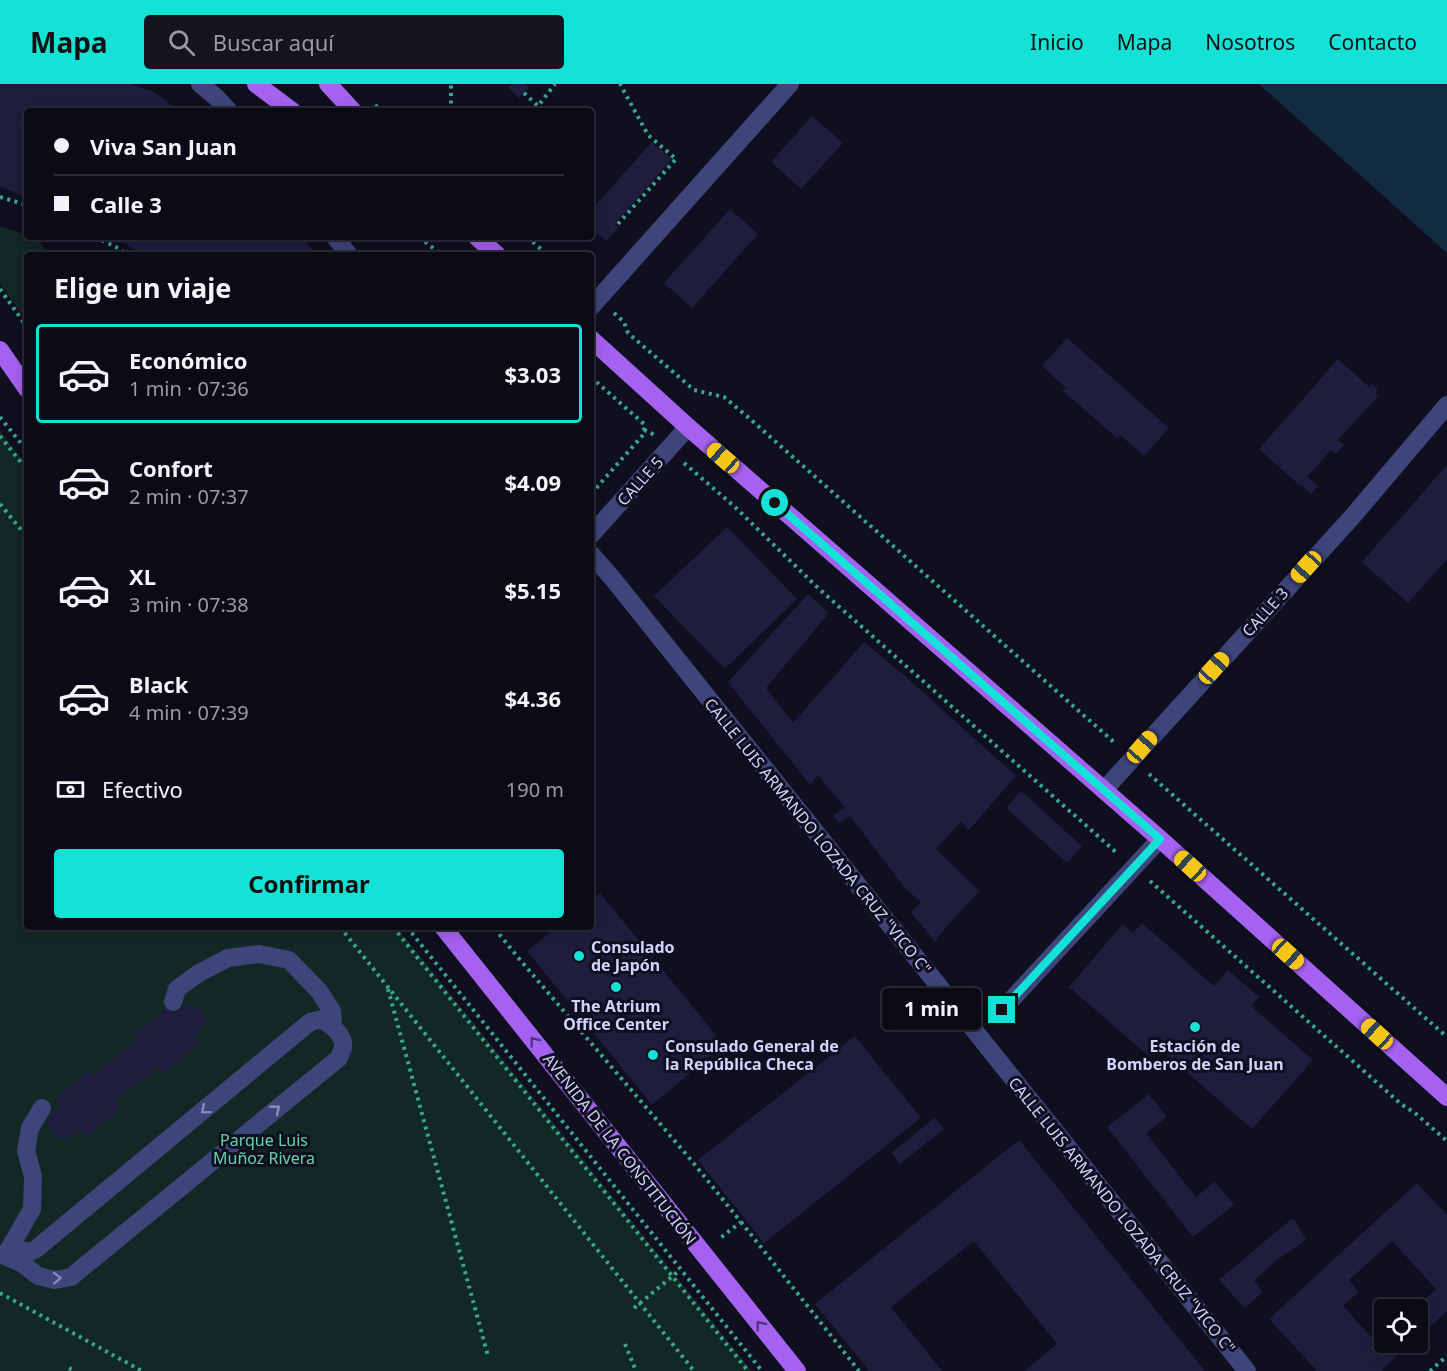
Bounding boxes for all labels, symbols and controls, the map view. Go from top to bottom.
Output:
search box [144,15,564,69]
text: Mapa [30,23,108,61]
icon: search [165,26,198,59]
text: Buscar aquí [213,27,334,57]
text: Inicio [1030,28,1084,56]
text: Mapa [1117,28,1172,56]
text: Nosotros [1205,28,1295,56]
text: Contacto [1328,28,1417,56]
text: Viva San Juan [90,131,237,161]
text: Calle 3 [90,189,162,219]
text: Elige un viaje [54,269,231,306]
text: Económico [129,345,248,375]
icon: car [57,347,111,401]
text: $3.03 [504,359,561,389]
text: 1 min · 07:36 [129,375,249,402]
car [704,439,742,477]
street label: CALLE 5 [612,452,668,510]
text: Confort [129,453,213,483]
icon: car [57,455,111,509]
text: $4.09 [504,467,561,497]
text: 2 min · 07:37 [129,483,249,510]
route start [761,489,788,516]
car [1287,548,1325,586]
text: XL [129,561,156,591]
icon: car [57,563,111,617]
text: $5.15 [504,575,561,605]
street label: CALLE 3 [1237,583,1293,641]
text: 3 min · 07:38 [129,591,249,618]
car [1195,649,1233,687]
text: Black [129,669,188,699]
icon: car [57,671,111,725]
text: $4.36 [504,683,561,713]
street label: CALLE LUIS ARMANDO LOZADA CRUZ "VICO C" [700,693,936,979]
text: 4 min · 07:39 [129,699,249,726]
car [1123,728,1161,766]
icon: cash [54,773,87,806]
text: Efectivo [102,774,183,804]
text: 190 m [506,776,564,803]
car [1171,847,1209,885]
button: Confirmar [54,849,564,918]
car [1269,935,1307,973]
place label: Consulado de Japón [591,936,675,976]
marker: Consulado de Japón [572,949,586,963]
marker: The Atrium Office Center [609,980,623,994]
callout: 1 min [882,989,981,1031]
place label: The Atrium Office Center [563,995,669,1035]
text: 1 min [904,995,959,1022]
route end [988,996,1015,1023]
car [1358,1015,1396,1053]
marker: Estación de Bomberos de San Juan [1188,1020,1202,1034]
place label: Consulado General de la República Checa [665,1035,839,1075]
place label: Estación de Bomberos de San Juan [1106,1035,1284,1075]
one-way arrow [531,1037,542,1048]
marker: Consulado General de la República Checa [646,1048,660,1062]
street label: AVENIDA DE LA CONSTITUCIÓN [538,1049,702,1249]
street label: CALLE LUIS ARMANDO LOZADA CRUZ "VICO C" [1004,1072,1240,1358]
one-way arrow [201,1103,212,1114]
one-way arrow [269,1106,280,1117]
park label: Parque Luis Muñoz Rivera [213,1129,315,1169]
one-way arrow [53,1272,62,1284]
map controls [1374,1299,1428,1353]
button: locate [1374,1299,1428,1353]
one-way arrow [757,1321,768,1332]

